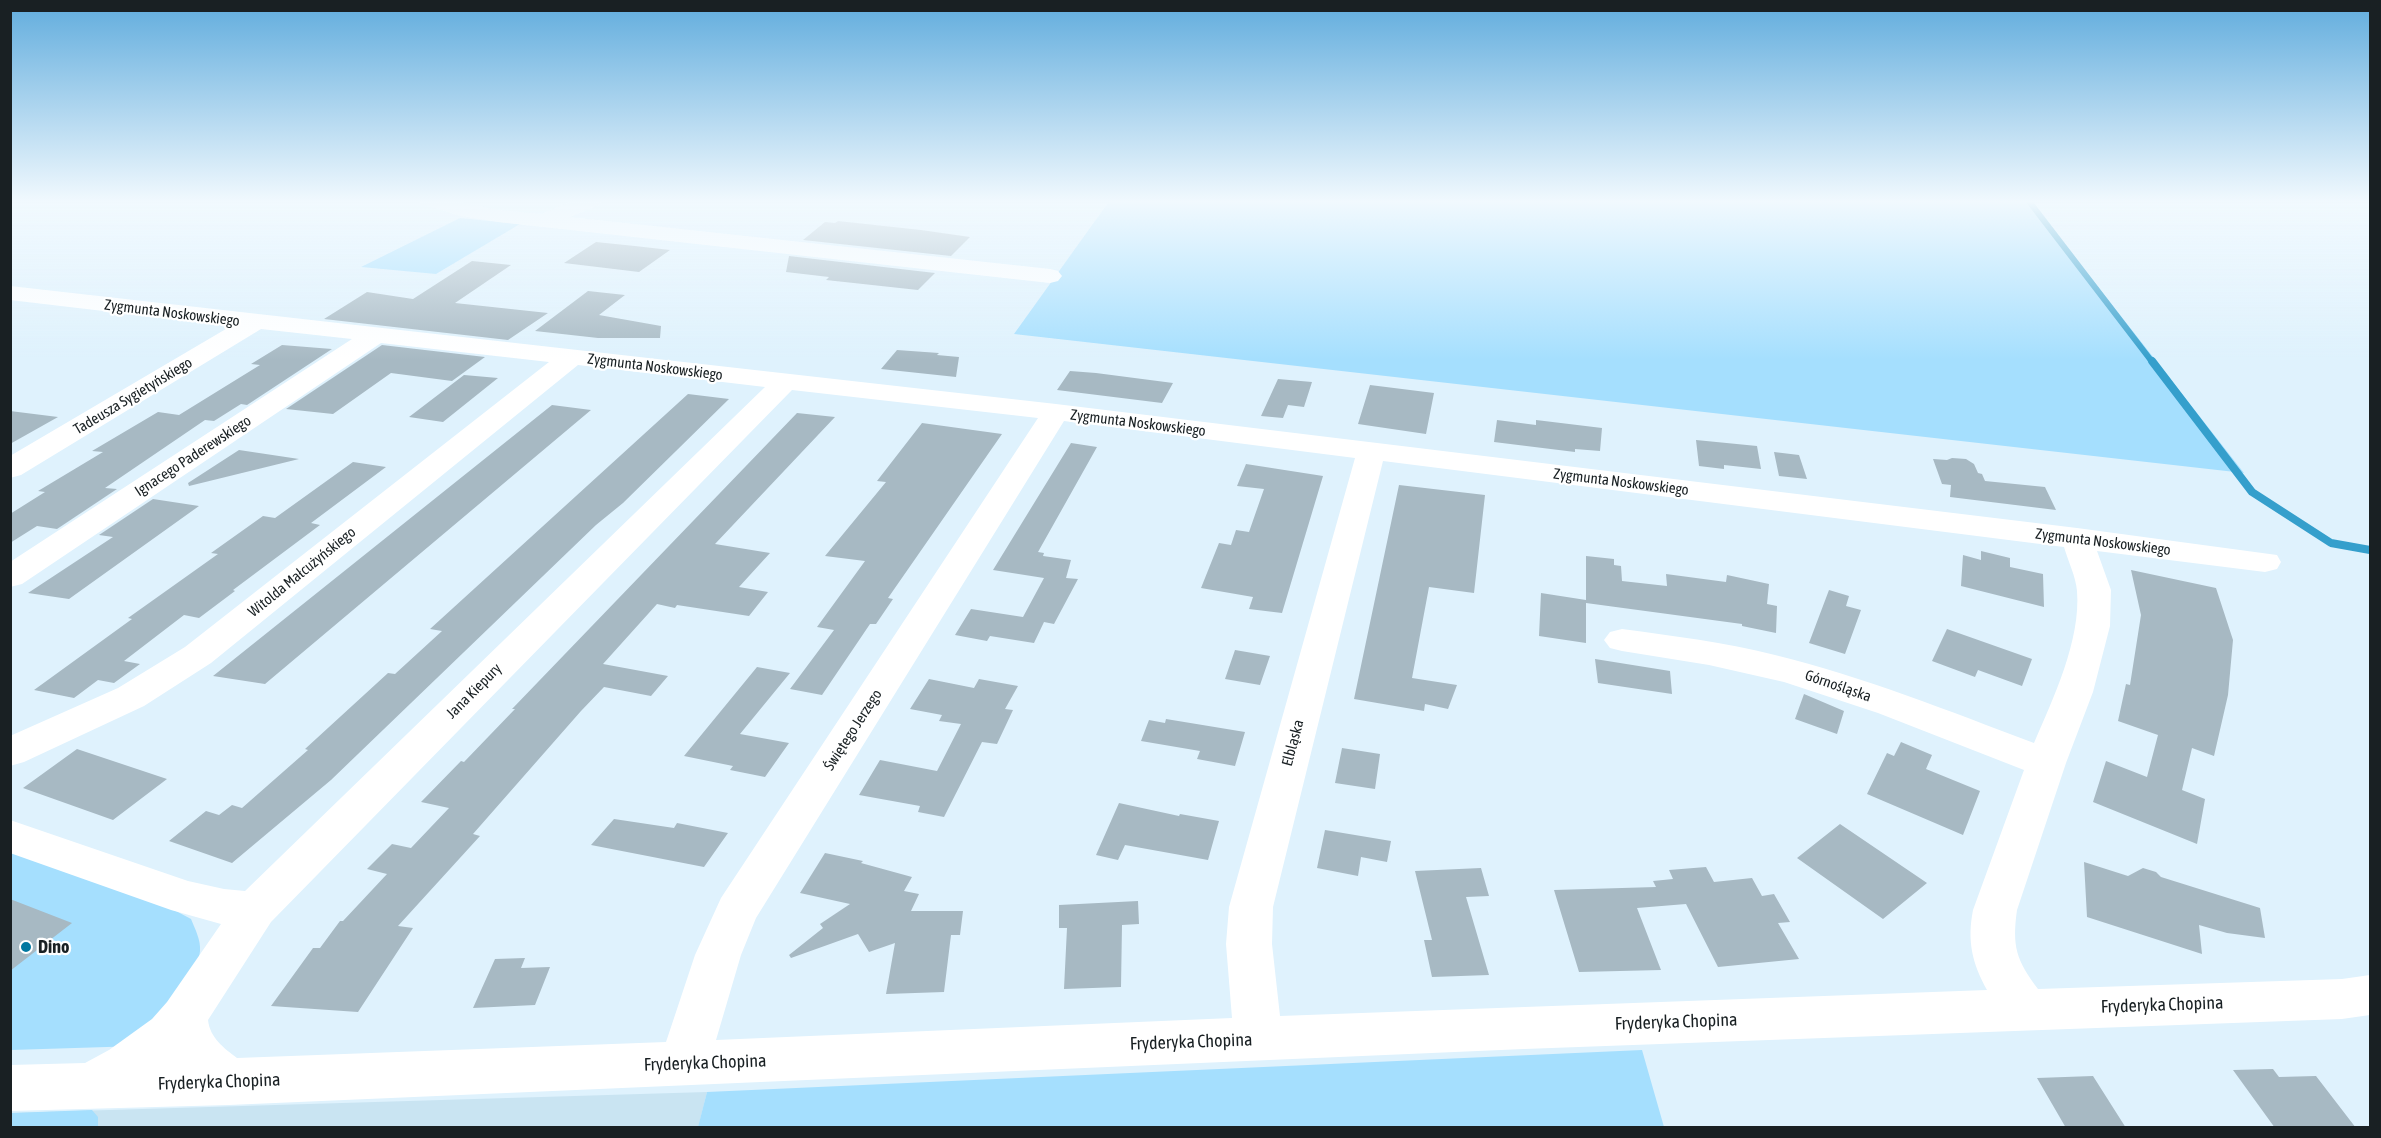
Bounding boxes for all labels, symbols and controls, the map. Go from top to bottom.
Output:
street label: Zygmunta Noskowskiego [103,296,241,330]
street label: Zygmunta Noskowskiego [586,350,724,384]
street label: Tadeusza Sygietyńskiego [70,353,196,439]
street label: Zygmunta Noskowskiego [1069,406,1207,440]
street label: Ignacego Paderewskiego [131,412,255,500]
street label: Zygmunta Noskowskiego [1552,465,1690,499]
street label: Witolda Małcużyńskiego [245,523,359,621]
street label: Zygmunta Noskowskiego [2034,525,2172,559]
street label: Jana Kiepury [443,660,505,722]
street label: Górnośląska [1803,666,1873,706]
street label: Świętego Jerzego [820,686,886,774]
street label: Elbląska [1278,718,1308,768]
place label: Dino [38,936,69,958]
marker: Dino [19,940,33,954]
street label: Fryderyka Chopina [2100,992,2224,1018]
street label: Fryderyka Chopina [1614,1009,1738,1035]
street label: Fryderyka Chopina [1129,1029,1253,1055]
street label: Fryderyka Chopina [643,1050,767,1076]
street label: Fryderyka Chopina [157,1069,281,1095]

